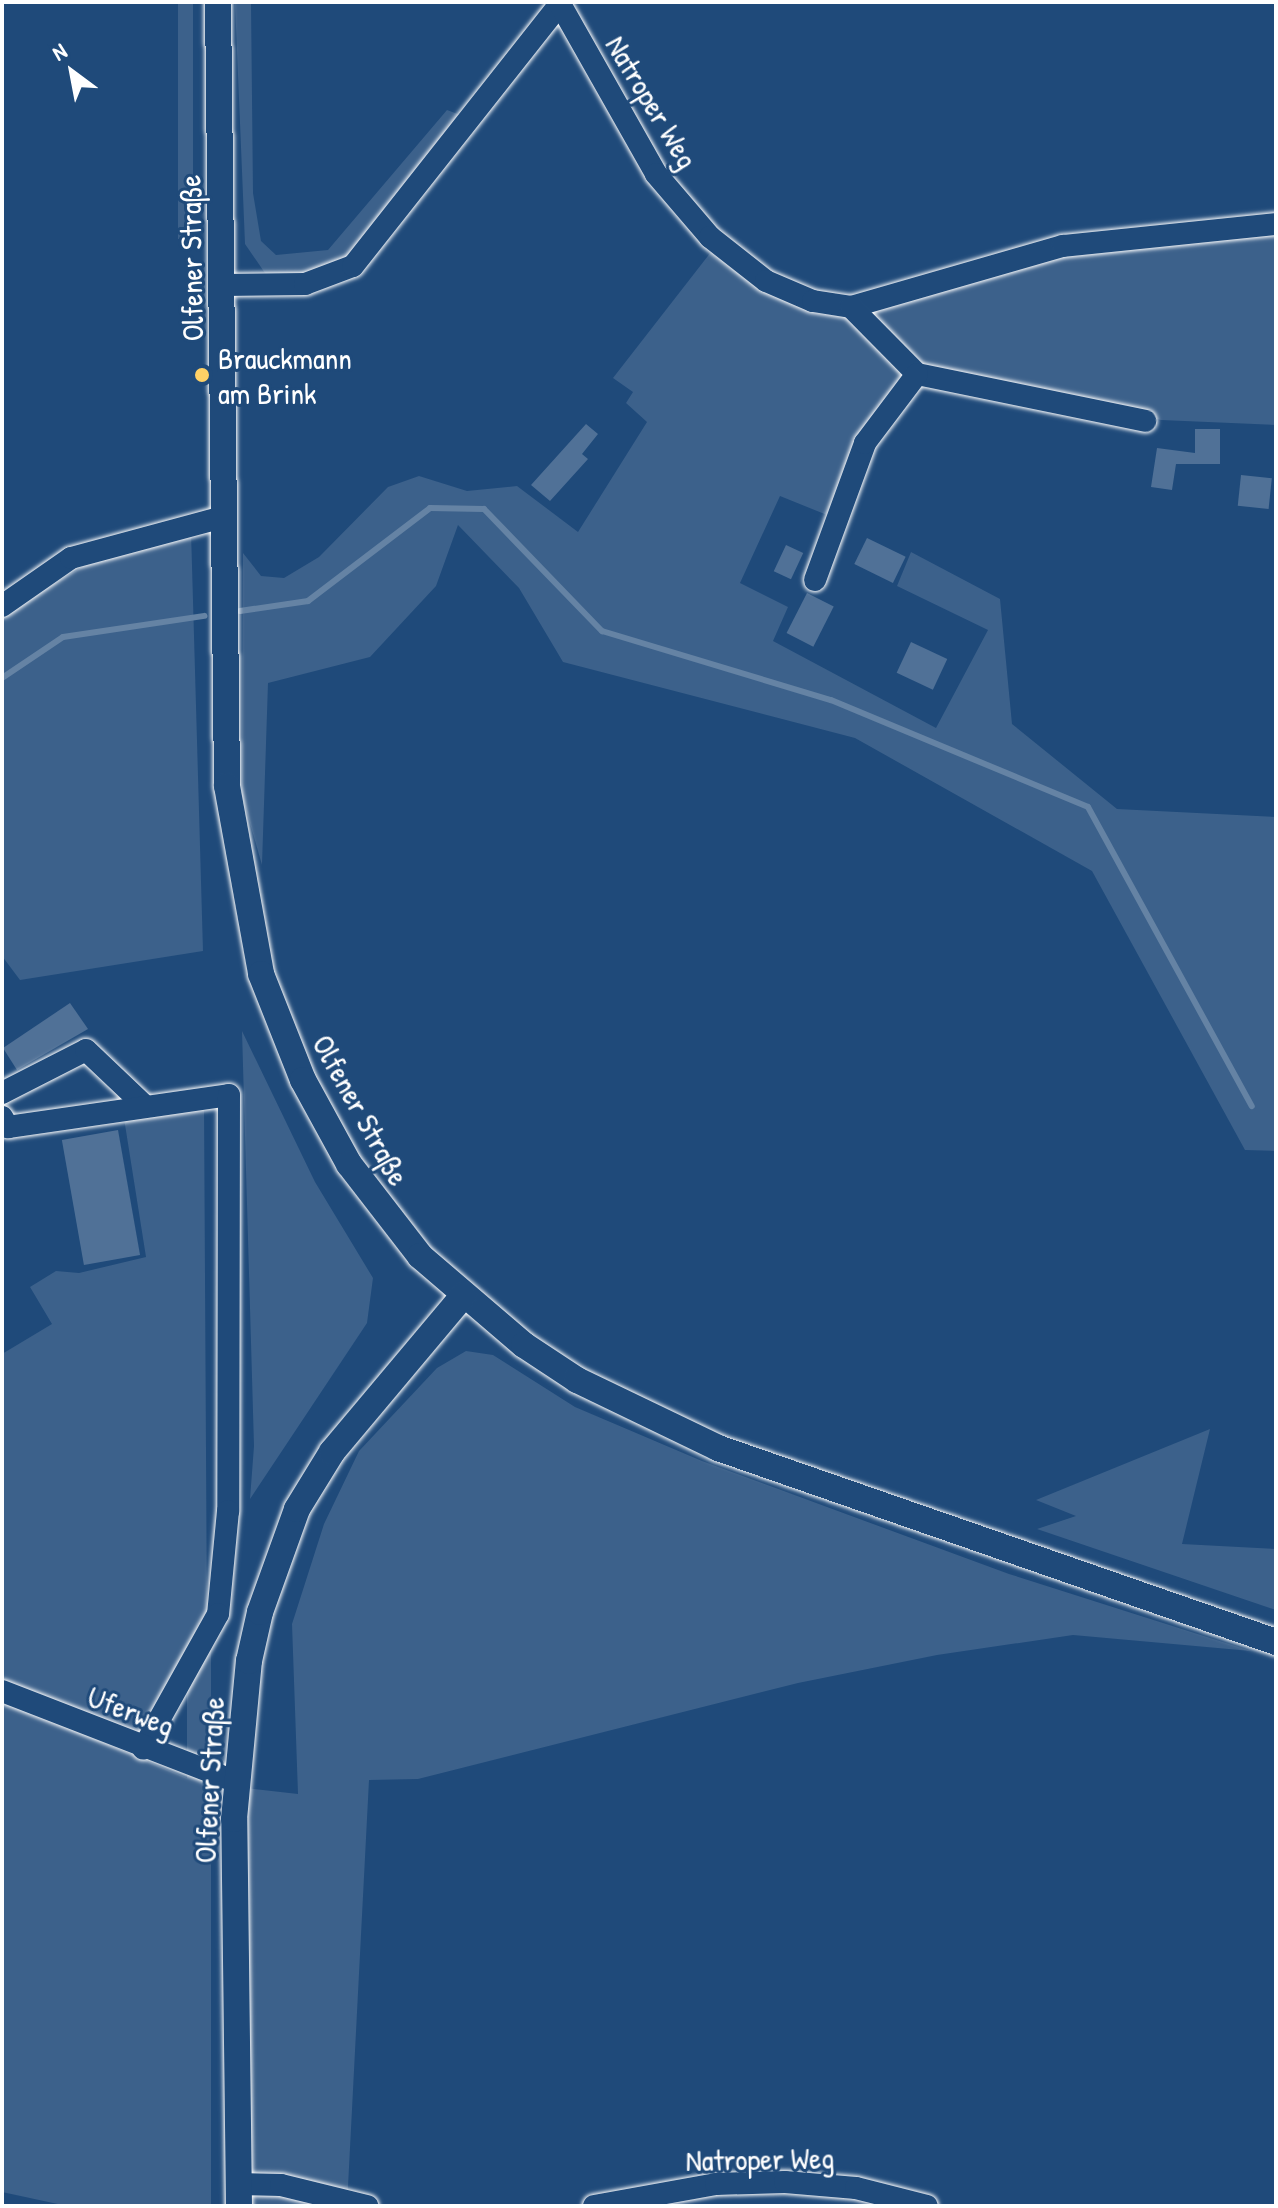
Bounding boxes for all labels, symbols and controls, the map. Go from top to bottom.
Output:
street label: Natroper Weg [598,29,706,175]
north arrow [32,32,112,112]
text: N [46,36,72,67]
street label: Olfener Straße [172,174,210,342]
place label: Brauckmann am Brink [218,340,352,410]
marker: Brauckmann am Brink [193,366,211,384]
street label: Olfener Straße [305,1028,417,1192]
street label: Uferweg [83,1678,179,1744]
street label: Olfener Straße [187,1696,231,1864]
street label: Natroper Weg [685,2140,835,2178]

